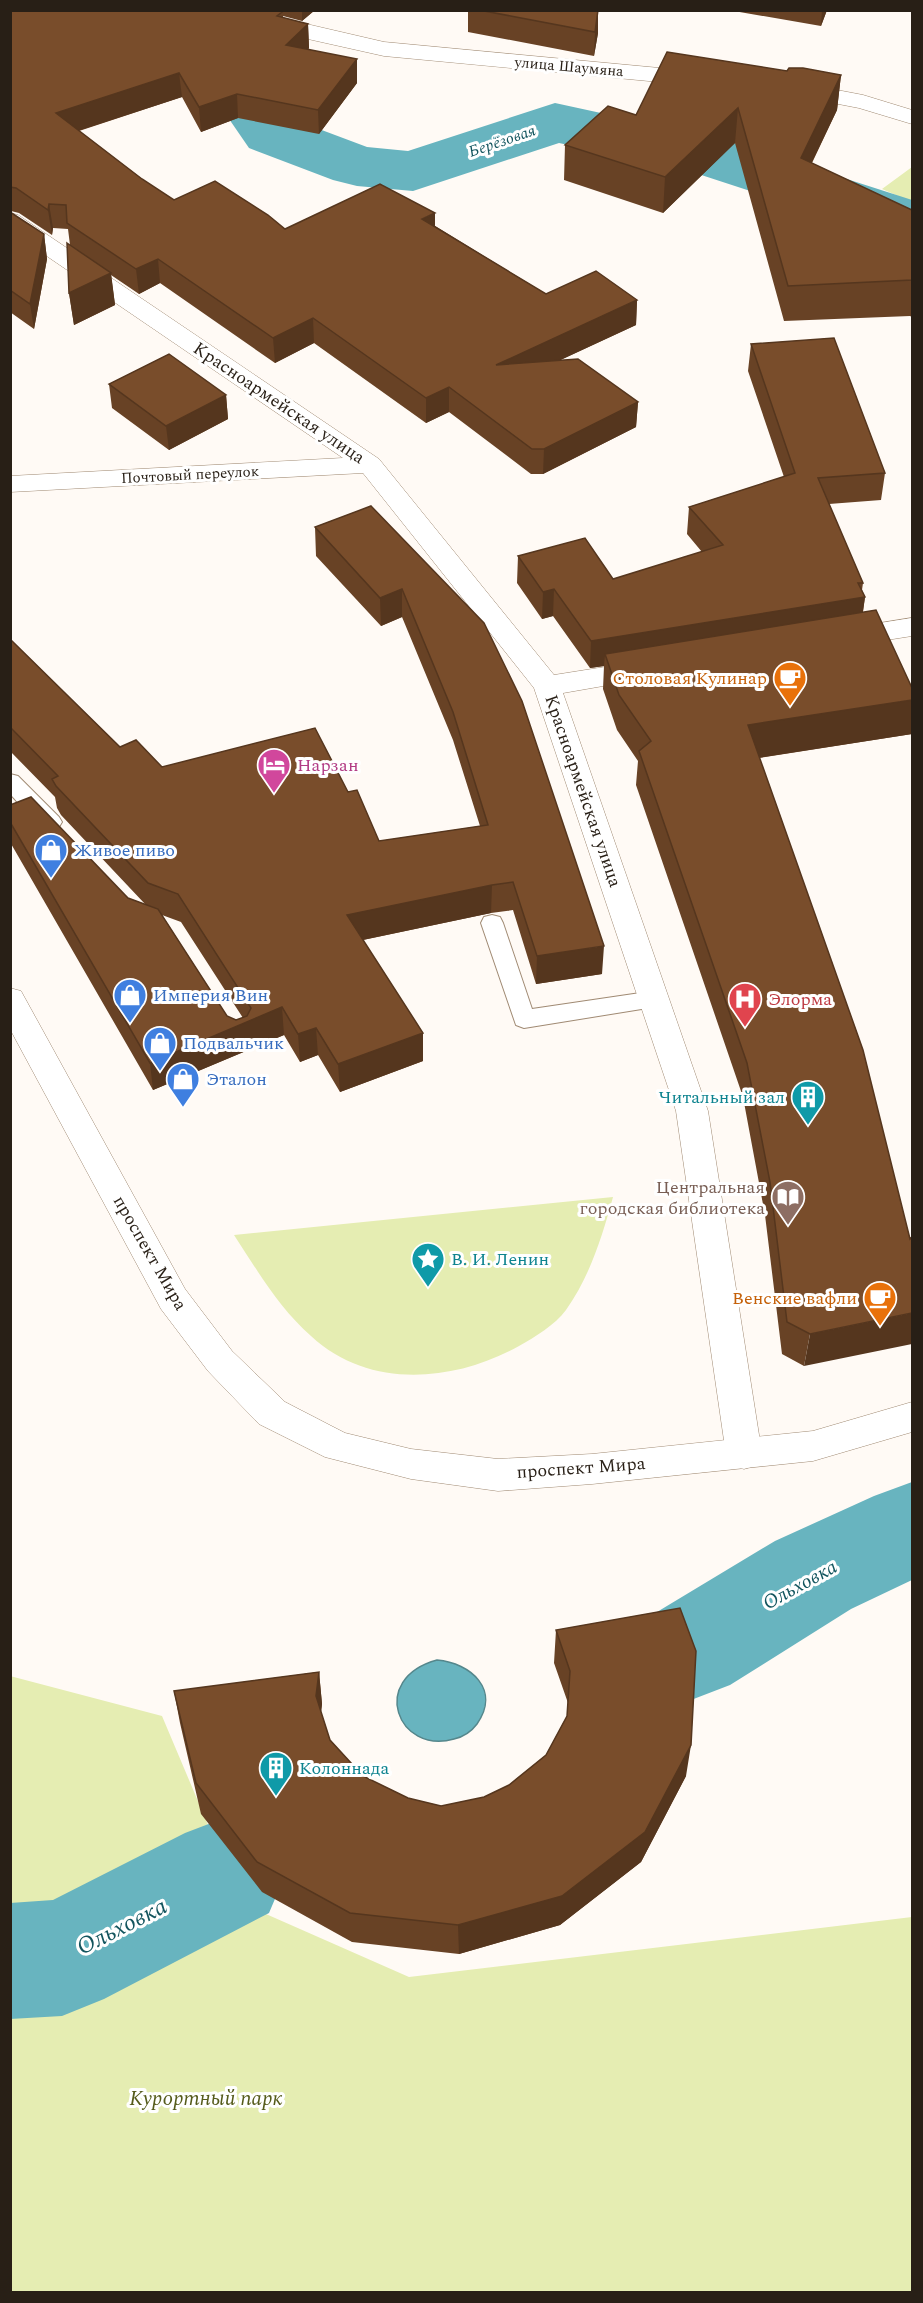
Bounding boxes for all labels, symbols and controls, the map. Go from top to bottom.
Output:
street label: улица Шаумяна [513,51,625,83]
water label: Берёзовая [465,118,539,164]
street label: Красноармейская улица [188,335,371,471]
street label: Почтовый переулок [120,460,260,490]
cafe icon: Столовая Кулинар [772,660,808,707]
place label: Столовая Кулинар [612,665,767,692]
street label: Красноармейская улица [537,691,629,891]
hotel icon: Нарзан [256,747,292,794]
place label: Нарзан [297,752,359,779]
shop icon: Живое пиво [33,832,69,879]
place label: Живое пиво [74,837,175,864]
shop icon: Империя Вин [112,977,148,1024]
hospital icon: Элорма [727,981,763,1028]
place label: Империя Вин [153,982,268,1009]
place label: Элорма [768,986,832,1013]
shop icon: Подвальчик [142,1025,178,1072]
place label: Подвальчик [183,1030,284,1057]
shop icon: Эталон [165,1061,201,1108]
place label: Эталон [206,1066,267,1093]
building icon: Читальный зал [790,1079,826,1126]
place label: Читальный зал [658,1084,785,1111]
place label: Центральная городская библиотека [579,1174,765,1222]
library icon: Центральная городская библиотека [770,1179,806,1226]
street label: проспект Мира [106,1190,194,1316]
place icon: В. И. Ленин [410,1241,446,1288]
place label: В. И. Ленин [451,1246,549,1273]
cafe icon: Венские вафли [862,1280,898,1327]
place label: Венские вафли [732,1285,857,1312]
street label: проспект Мира [516,1450,646,1486]
water label: Ольховка [757,1552,843,1618]
building icon: Колоннада [258,1750,294,1797]
place label: Колоннада [299,1755,389,1782]
water label: Ольховка [70,1889,174,1965]
park label: Курортный парк [129,2083,283,2115]

